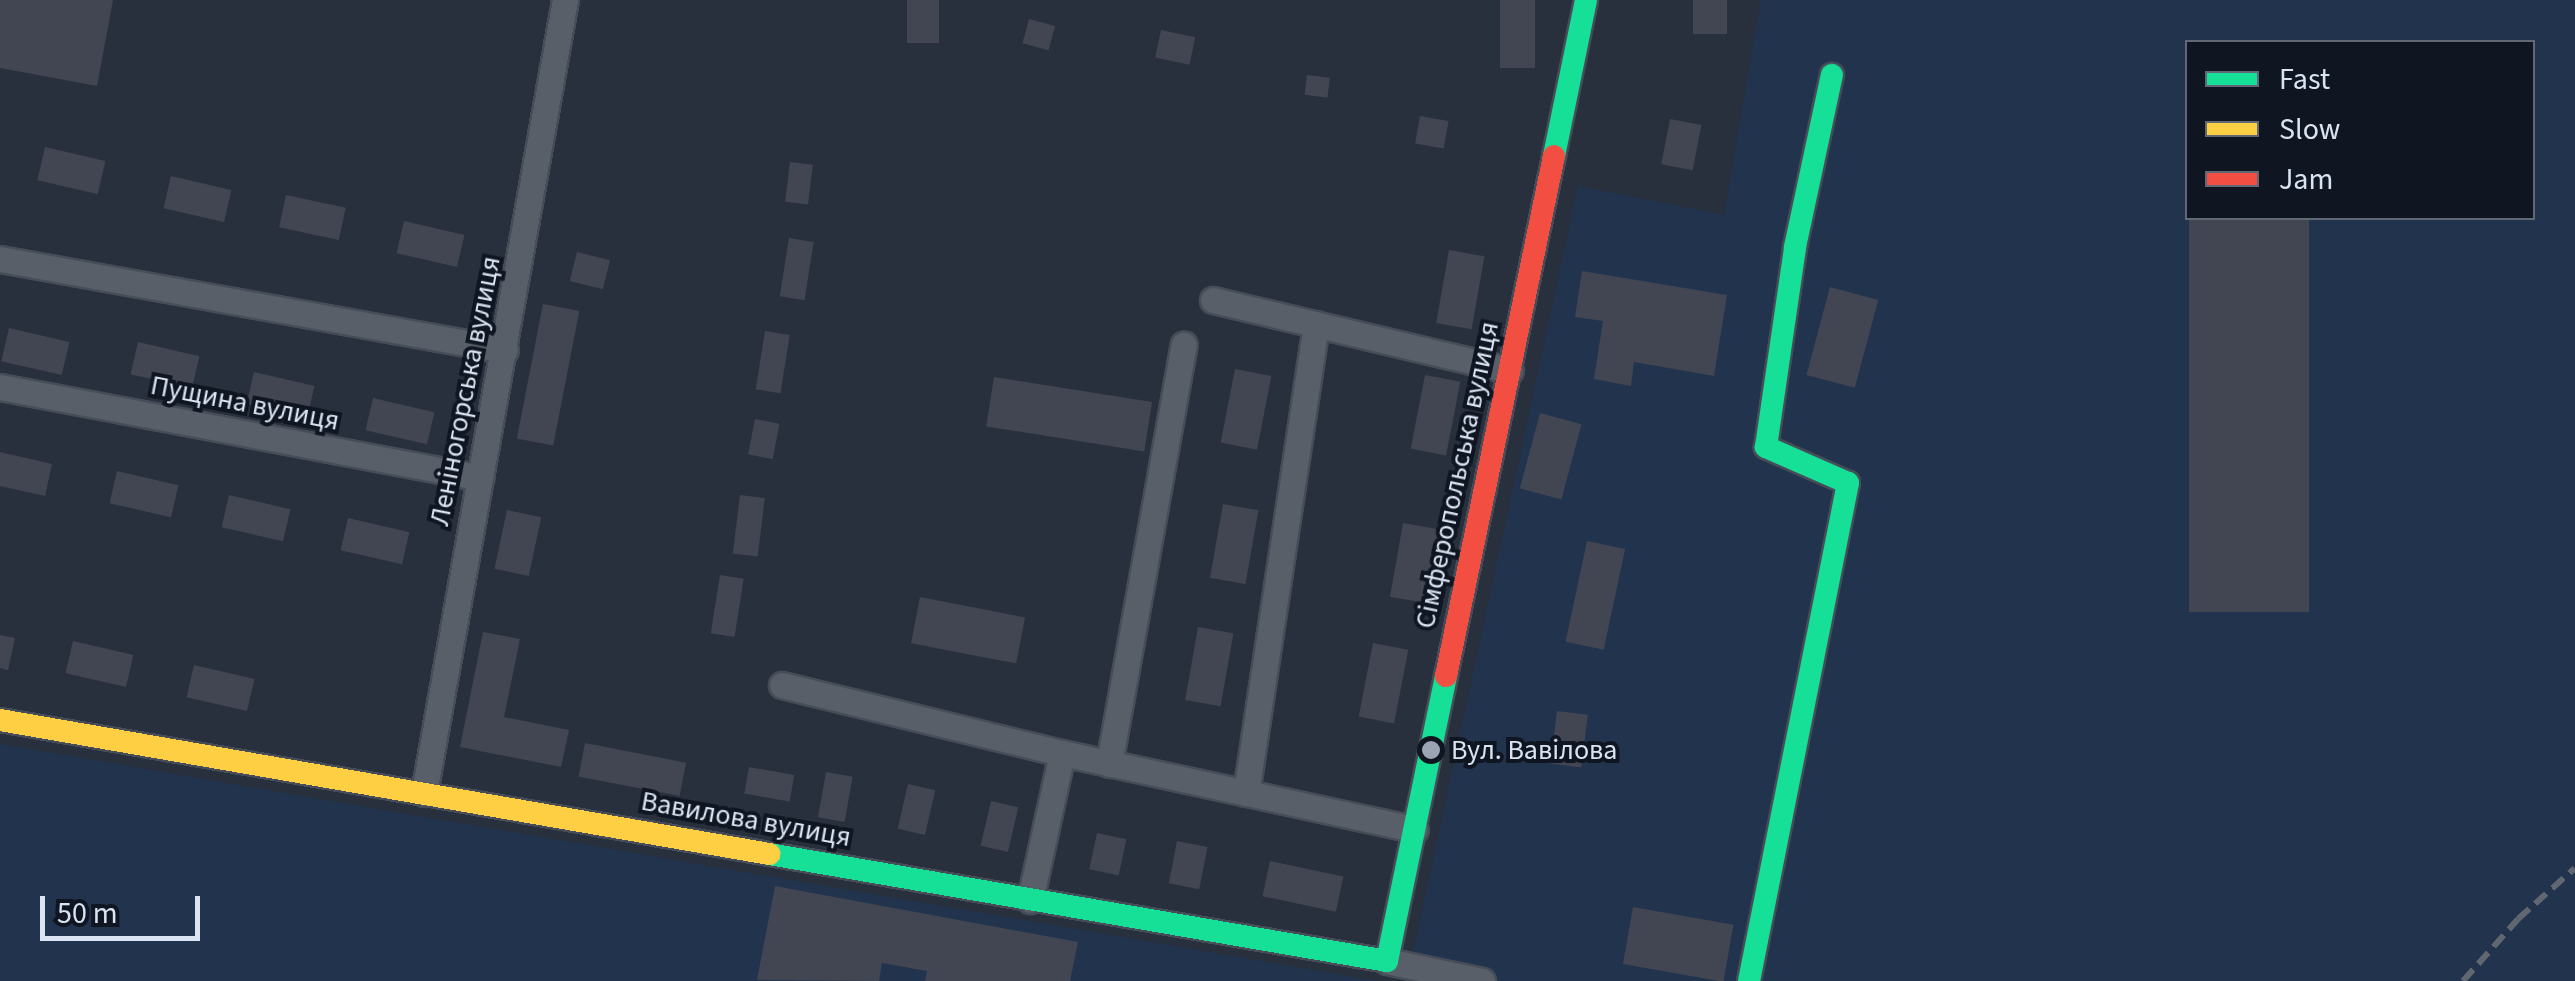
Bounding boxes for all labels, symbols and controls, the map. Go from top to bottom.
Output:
legend [2185,40,2535,220]
text: Fast [2279,58,2330,101]
text: Slow [2279,108,2340,151]
text: Jam [2279,158,2333,201]
street label: Леніногорська вулиця [422,253,508,529]
street label: Сімферопольська вулиця [1408,319,1506,631]
street label: Пущина вулиця [148,368,342,438]
place label: Вул. Вавілова [1451,733,1617,767]
marker: Вул. Вавілова [1420,739,1442,761]
street label: Вавилова вулиця [639,784,853,854]
scale bar [45,876,205,938]
text: 50 m [57,892,118,935]

